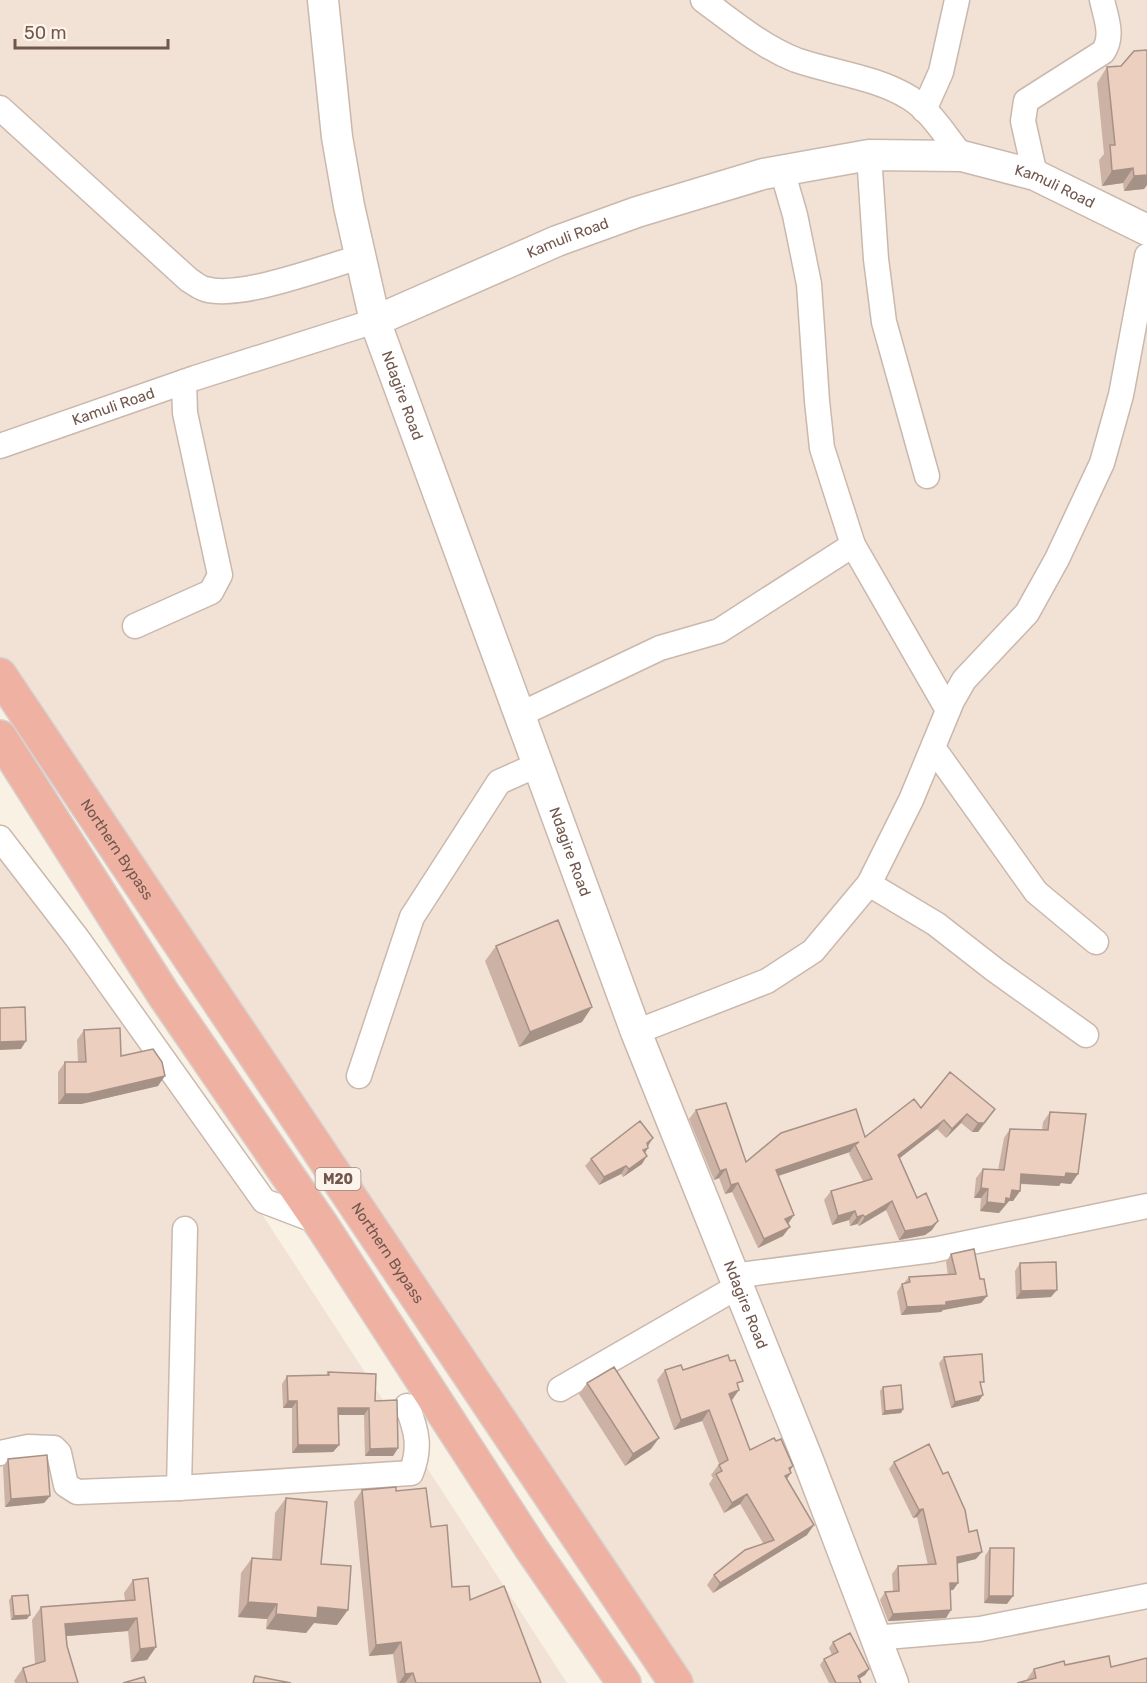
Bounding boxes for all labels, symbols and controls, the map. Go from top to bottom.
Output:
scale bar [15,12,168,50]
text: 50 m [24,22,67,44]
street label: Kamuli Road [1013,161,1098,212]
street label: Kamuli Road [524,214,611,262]
street label: Ndagire Road [378,349,427,442]
street label: Kamuli Road [70,384,157,429]
street label: Northern Bypass [77,796,157,904]
street label: Ndagire Road [545,805,594,899]
road number: M20 [316,1168,360,1190]
street label: Northern Bypass [347,1199,428,1307]
street label: Ndagire Road [720,1258,771,1351]

